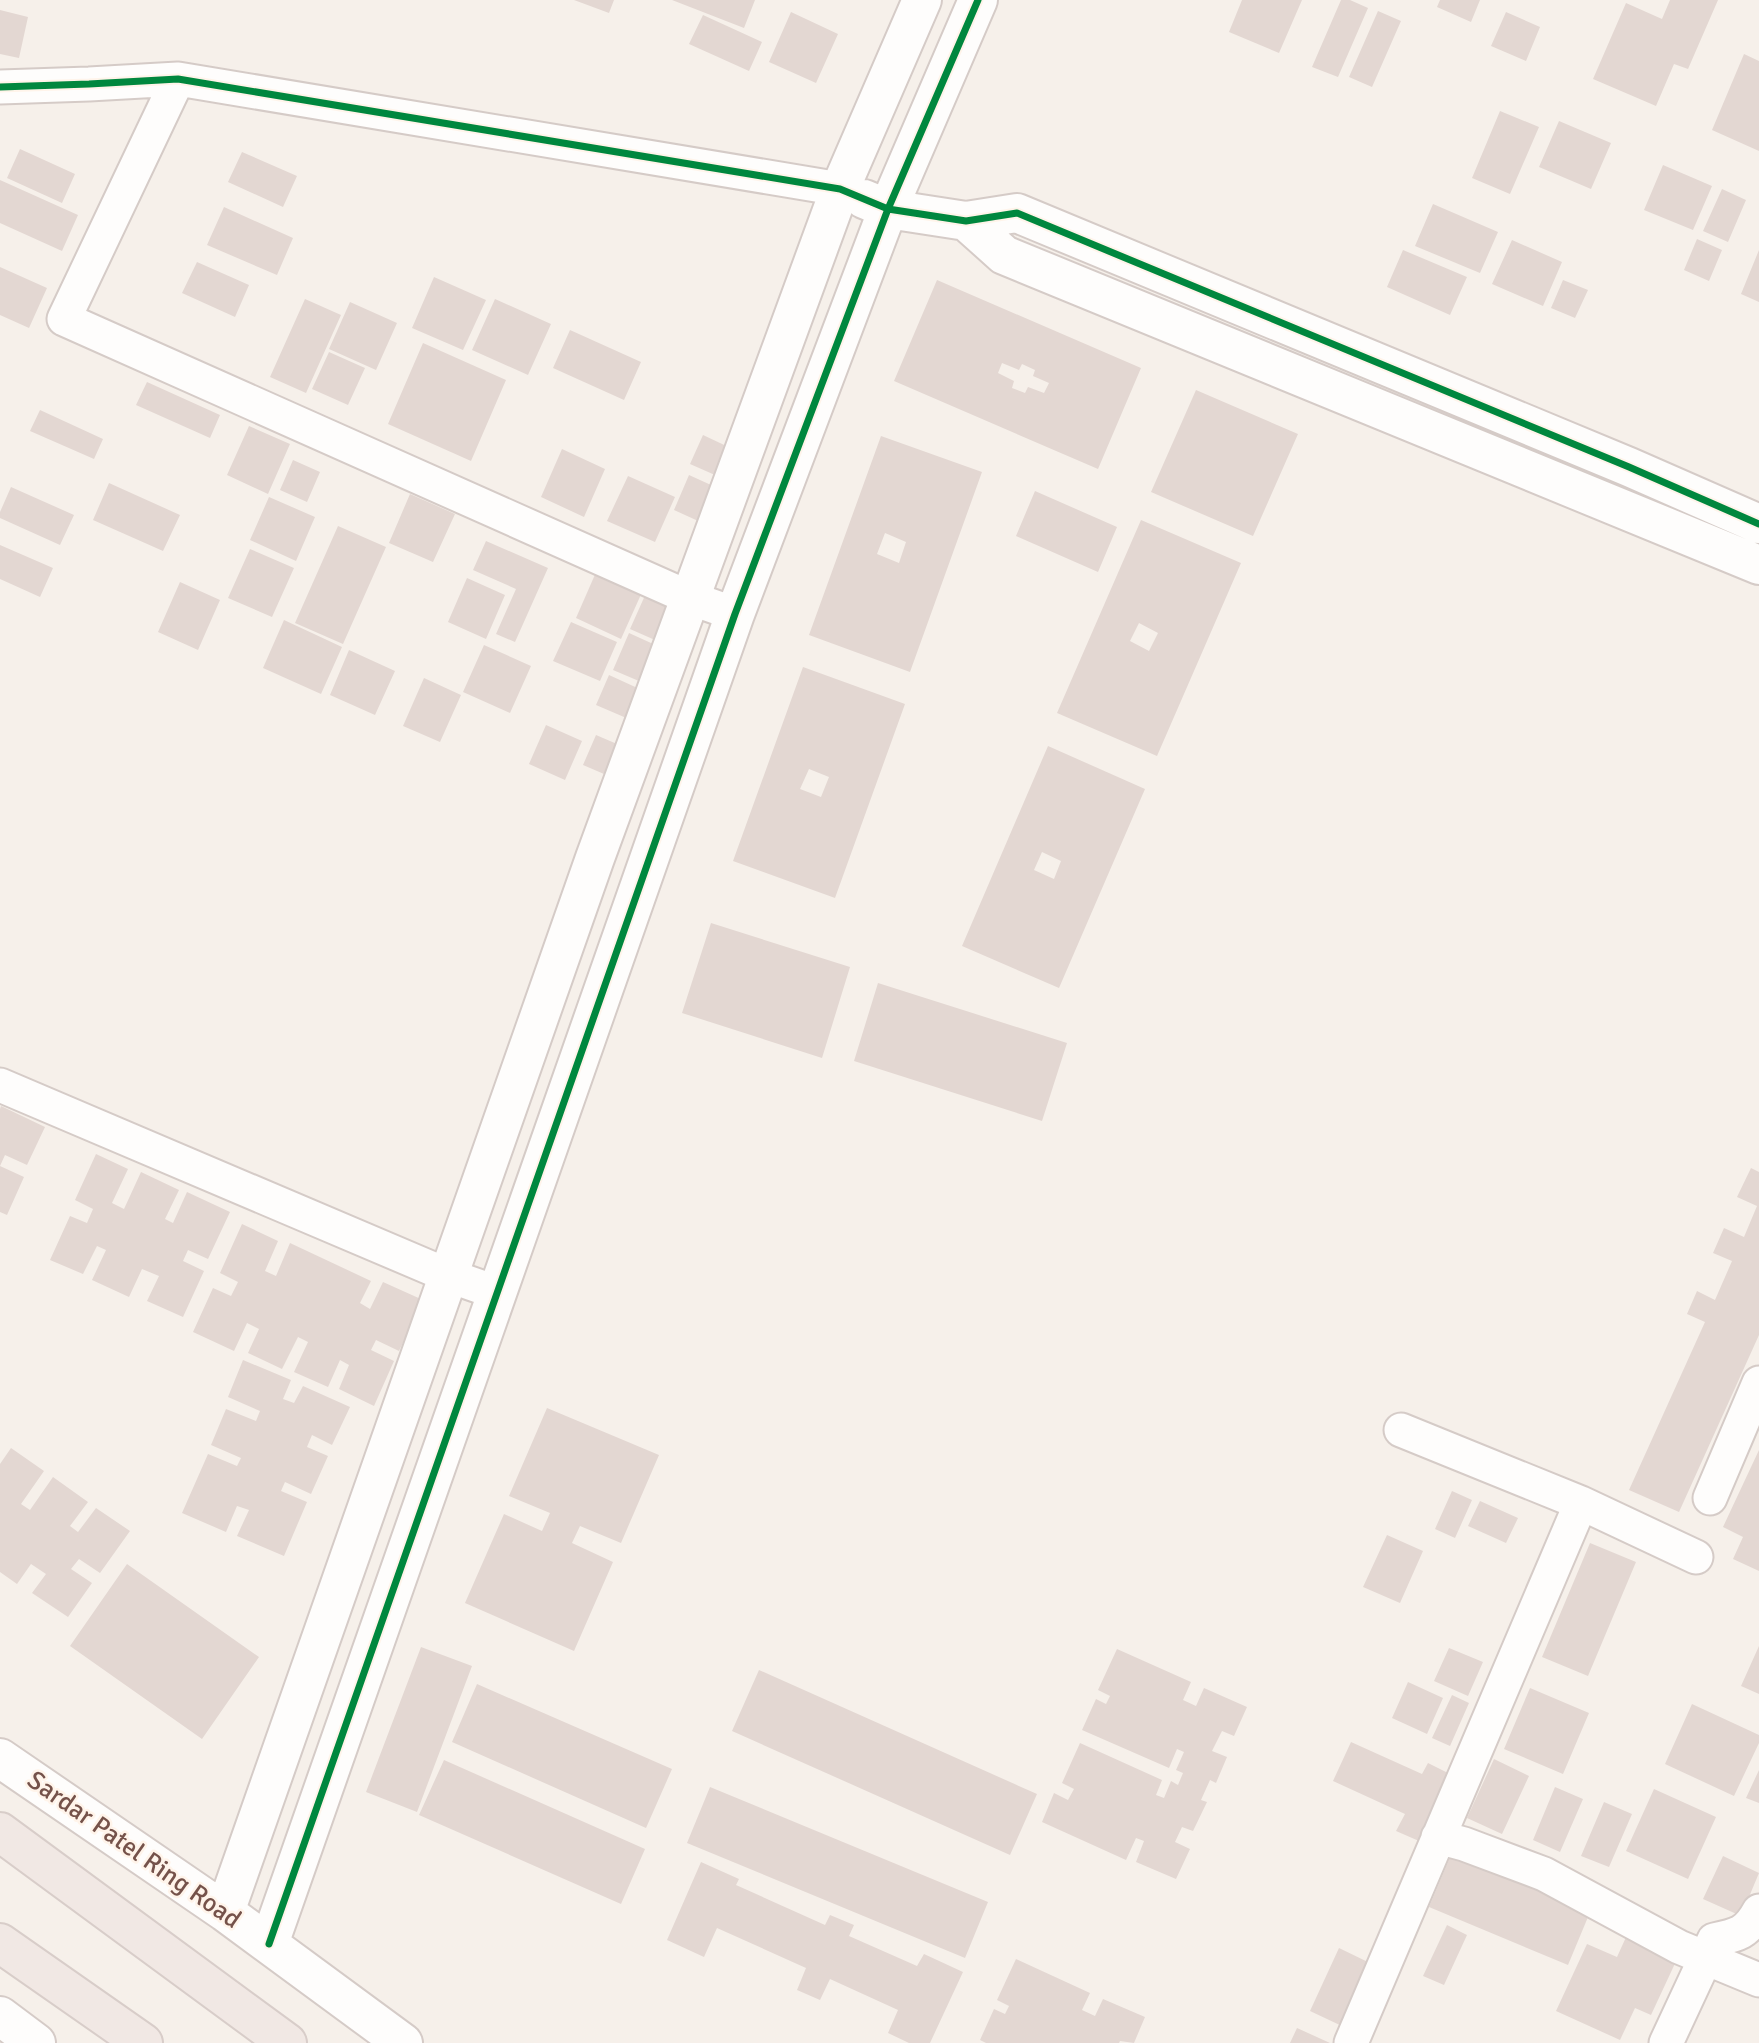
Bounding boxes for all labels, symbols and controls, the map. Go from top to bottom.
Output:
street label: Sardar Patel Ring Road [21,1764,247,1936]

